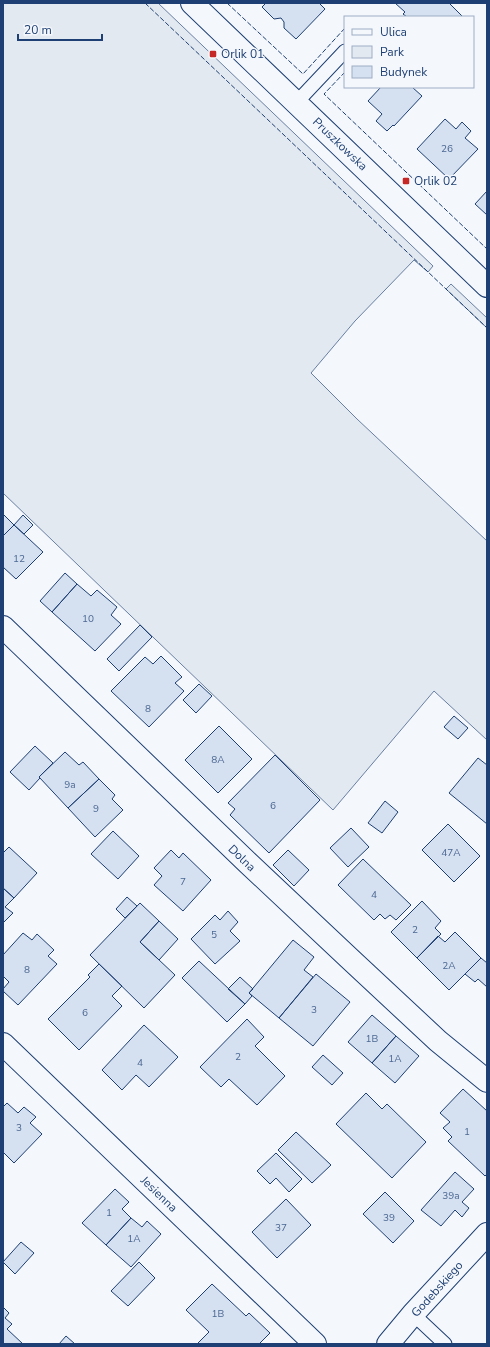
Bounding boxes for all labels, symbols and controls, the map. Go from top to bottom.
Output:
scale bar [18,16,102,42]
legend [344,16,474,88]
text: 20 m [24,22,52,38]
text: Ulica [380,24,407,40]
text: Park [380,44,405,60]
place label: Orlik 01 [221,46,264,62]
marker: Orlik 01 [208,49,218,59]
text: Budynek [380,64,428,80]
street label: Pruszkowska [309,114,371,174]
house number: 26 [441,142,453,156]
place label: Orlik 02 [414,173,457,189]
marker: Orlik 02 [401,176,411,186]
house number: 12 [13,552,25,566]
house number: 10 [82,612,94,626]
house number: 8 [145,702,151,716]
house number: 8A [211,753,225,767]
house number: 9a [64,778,76,792]
house number: 6 [270,799,276,813]
house number: 9 [93,802,99,816]
street label: Dolna [225,841,259,875]
house number: 47A [441,846,461,860]
house number: 7 [180,875,186,889]
house number: 4 [371,888,377,902]
house number: 2 [412,923,418,937]
house number: 5 [211,928,217,942]
house number: 2A [442,959,456,973]
house number: 8 [24,963,30,977]
house number: 3 [311,1003,317,1017]
house number: 6 [82,1006,88,1020]
house number: 1B [366,1032,379,1046]
house number: 2 [235,1050,241,1064]
house number: 1A [388,1052,402,1066]
house number: 4 [137,1056,143,1070]
house number: 3 [16,1121,22,1135]
house number: 1 [464,1125,470,1139]
street label: Jesienna [136,1172,181,1215]
house number: 39a [442,1189,460,1203]
house number: 1 [106,1206,112,1220]
house number: 39 [383,1211,395,1225]
house number: 37 [275,1221,287,1235]
house number: 1A [127,1232,141,1246]
street label: Godebskiego [407,1257,467,1321]
house number: 1B [212,1307,225,1321]

